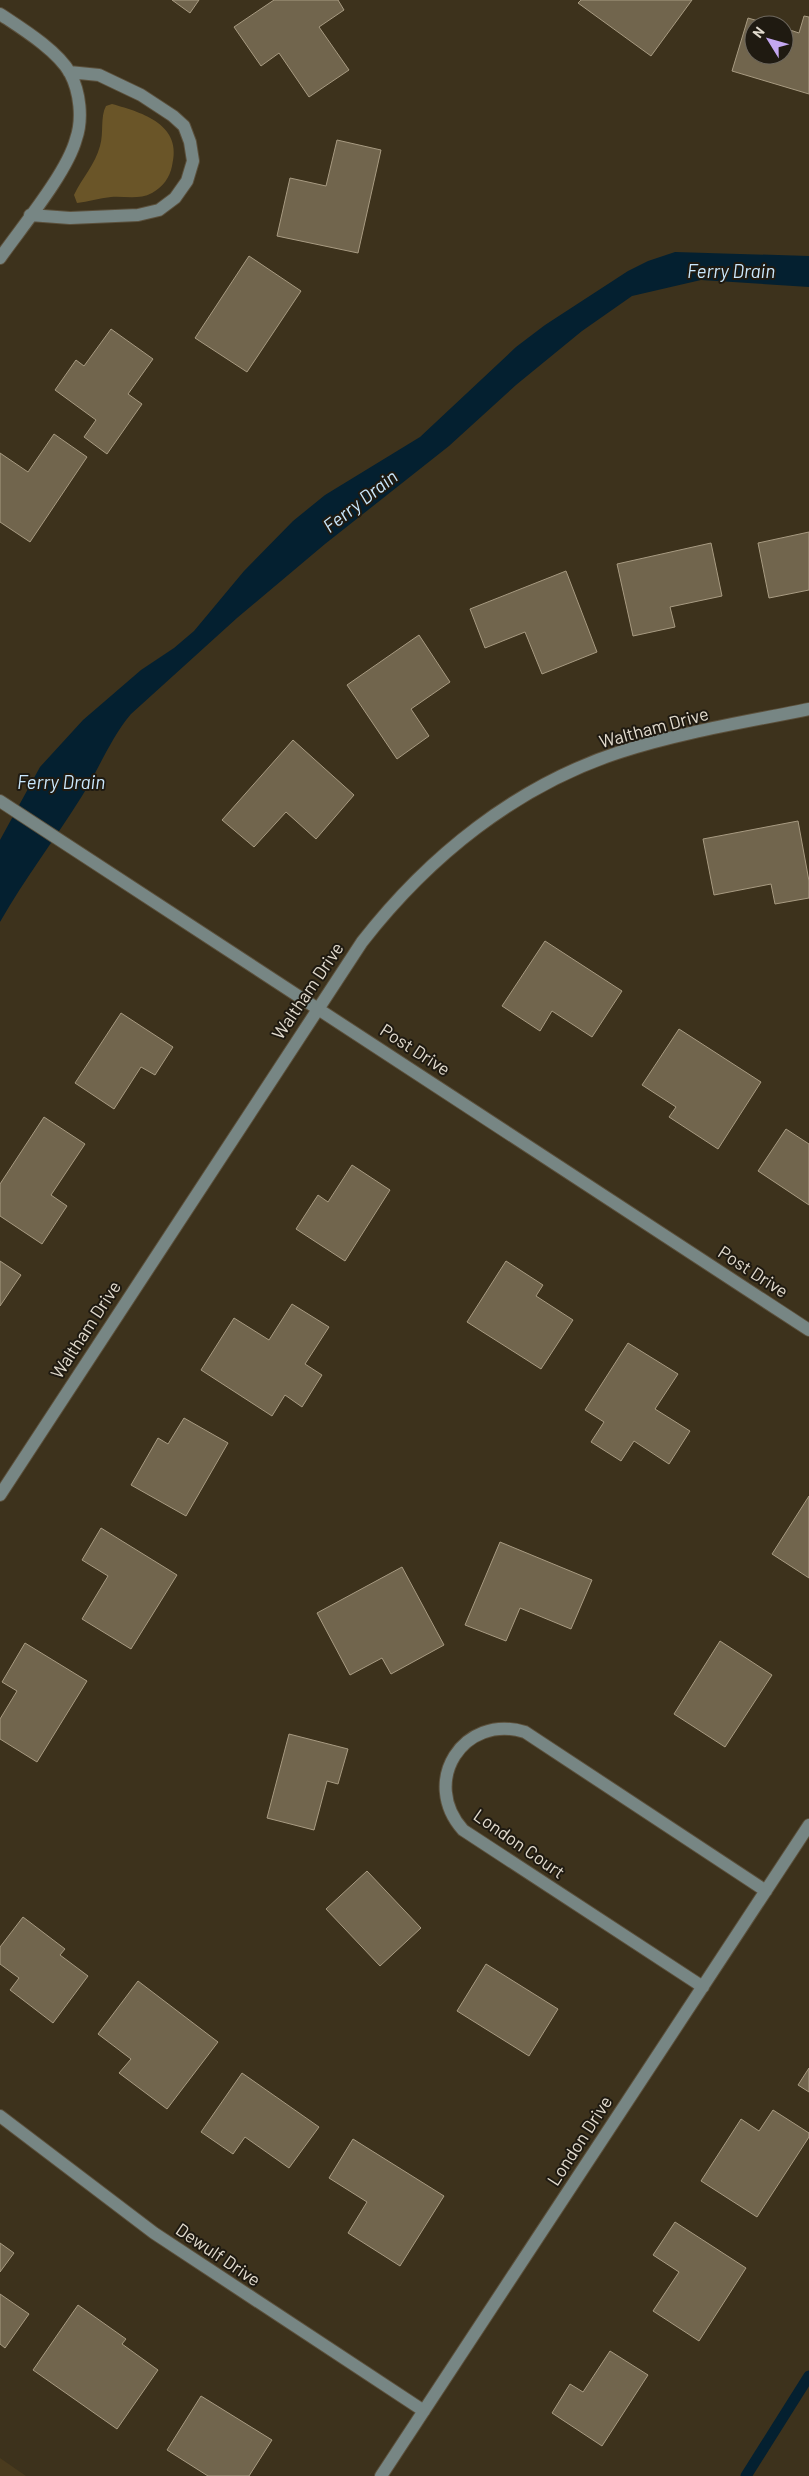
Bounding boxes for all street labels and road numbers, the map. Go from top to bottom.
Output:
street label: Waltham Drive [597,702,711,752]
street label: Waltham Drive [267,938,348,1043]
street label: Post Drive [376,1018,455,1080]
street label: Post Drive [714,1240,793,1302]
street label: Waltham Drive [45,1276,125,1383]
street label: London Court [470,1804,569,1883]
street label: London Drive [542,2091,616,2189]
street label: Dewulf Drive [172,2218,265,2291]

